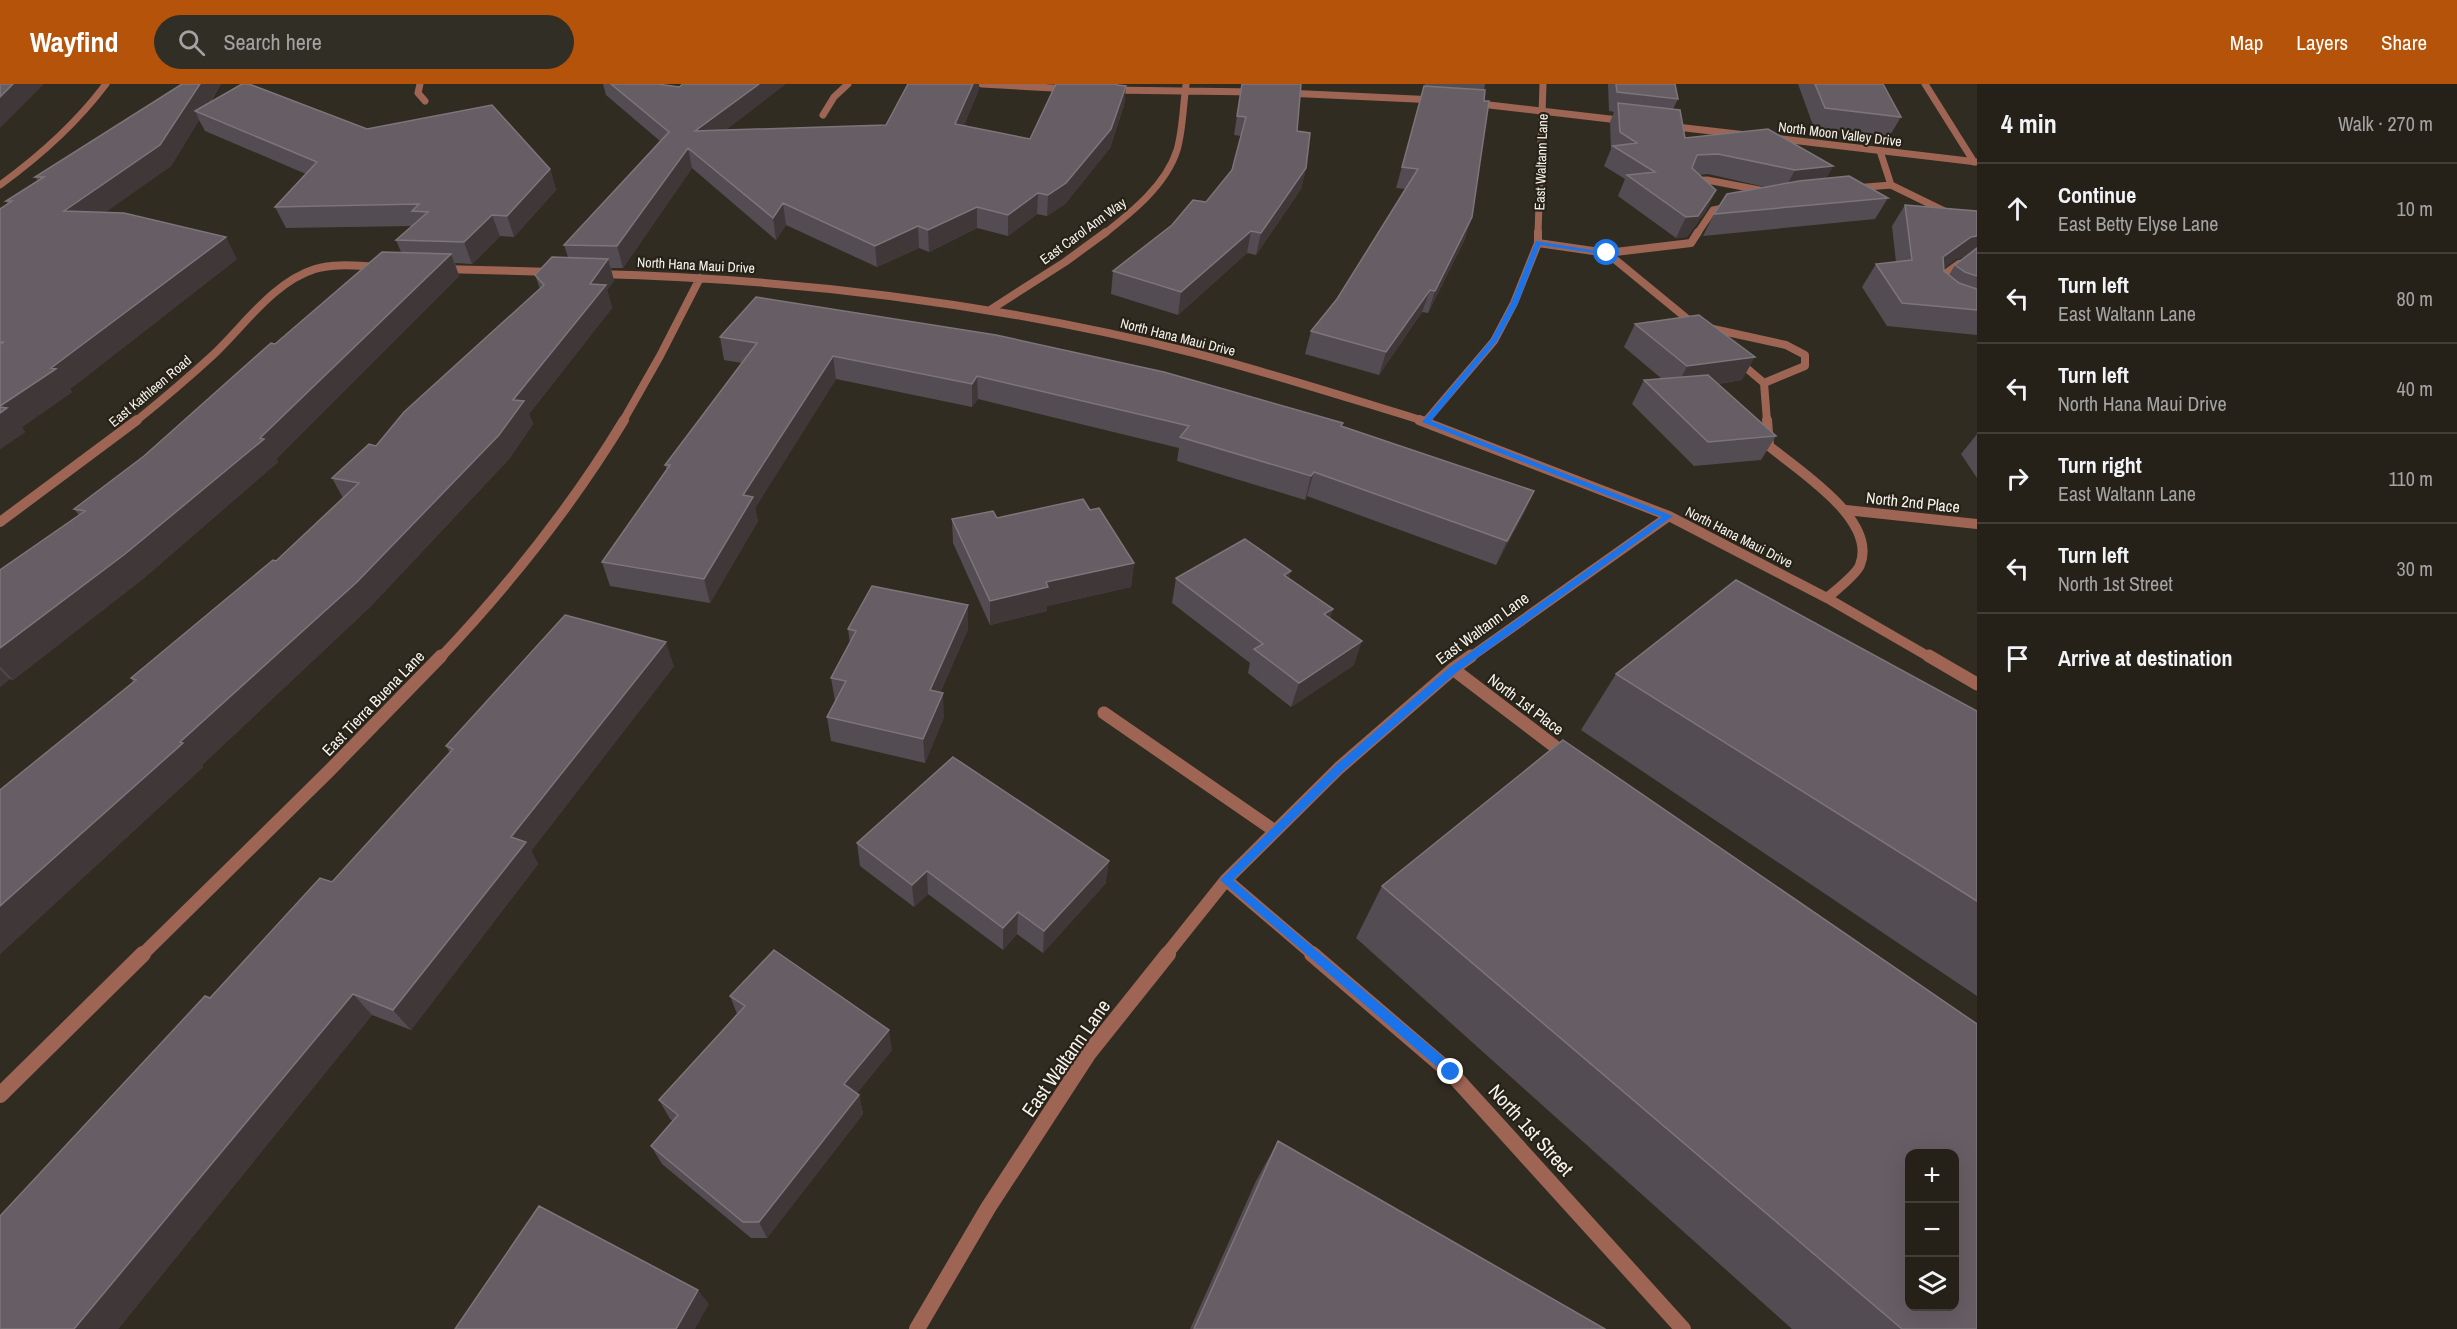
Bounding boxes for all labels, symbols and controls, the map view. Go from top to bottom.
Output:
search box [154,15,574,69]
text: Wayfind [30,23,118,61]
icon: search [175,26,208,59]
text: Search here [223,27,322,57]
text: Map [2230,28,2263,57]
text: Layers [2296,28,2348,57]
text: Share [2381,28,2427,57]
text: 4 min [2001,106,2057,141]
text: Walk · 270 m [2338,110,2433,137]
street label: East Waltann Lane [1530,113,1552,211]
street label: North Moon Valley Drive [1777,117,1903,151]
text: Continue [2058,180,2136,210]
icon: ahead [2001,192,2034,225]
street label: East Carol Ann Way [1036,193,1130,268]
text: 10 m [2397,195,2433,222]
text: East Betty Elyse Lane [2058,210,2218,237]
route start [1593,239,1619,265]
street label: North Hana Maui Drive [637,253,755,277]
text: Turn left [2058,270,2129,300]
icon: left [2001,282,2034,315]
text: 80 m [2397,285,2433,312]
text: East Waltann Lane [2058,300,2196,327]
street label: North Hana Maui Drive [1119,314,1237,360]
street label: East Kathleen Road [105,351,195,431]
text: Turn left [2058,360,2129,390]
icon: left [2001,372,2034,405]
text: 40 m [2397,375,2433,402]
text: North Hana Maui Drive [2058,390,2227,417]
text: Turn right [2058,450,2142,480]
icon: right [2001,462,2034,495]
text: 110 m [2389,465,2433,492]
text: East Waltann Lane [2058,480,2196,507]
street label: North 2nd Place [1865,486,1961,518]
street label: North Hana Maui Drive [1682,502,1796,572]
text: Turn left [2058,540,2129,570]
icon: left [2001,552,2034,585]
text: 30 m [2397,555,2433,582]
text: North 1st Street [2058,570,2173,597]
street label: East Waltann Lane [1431,587,1533,669]
icon: arrive [2001,642,2034,675]
text: Arrive at destination [2058,643,2232,673]
street label: East Tierra Buena Lane [317,645,429,761]
street label: North 1st Place [1484,668,1568,740]
street label: East Waltann Lane [1015,993,1116,1122]
route end [1437,1058,1463,1084]
street label: North 1st Street [1483,1078,1580,1182]
map controls [1905,1149,1959,1311]
button: + [1905,1149,1959,1203]
button: − [1905,1203,1959,1257]
button: layers [1905,1257,1959,1311]

